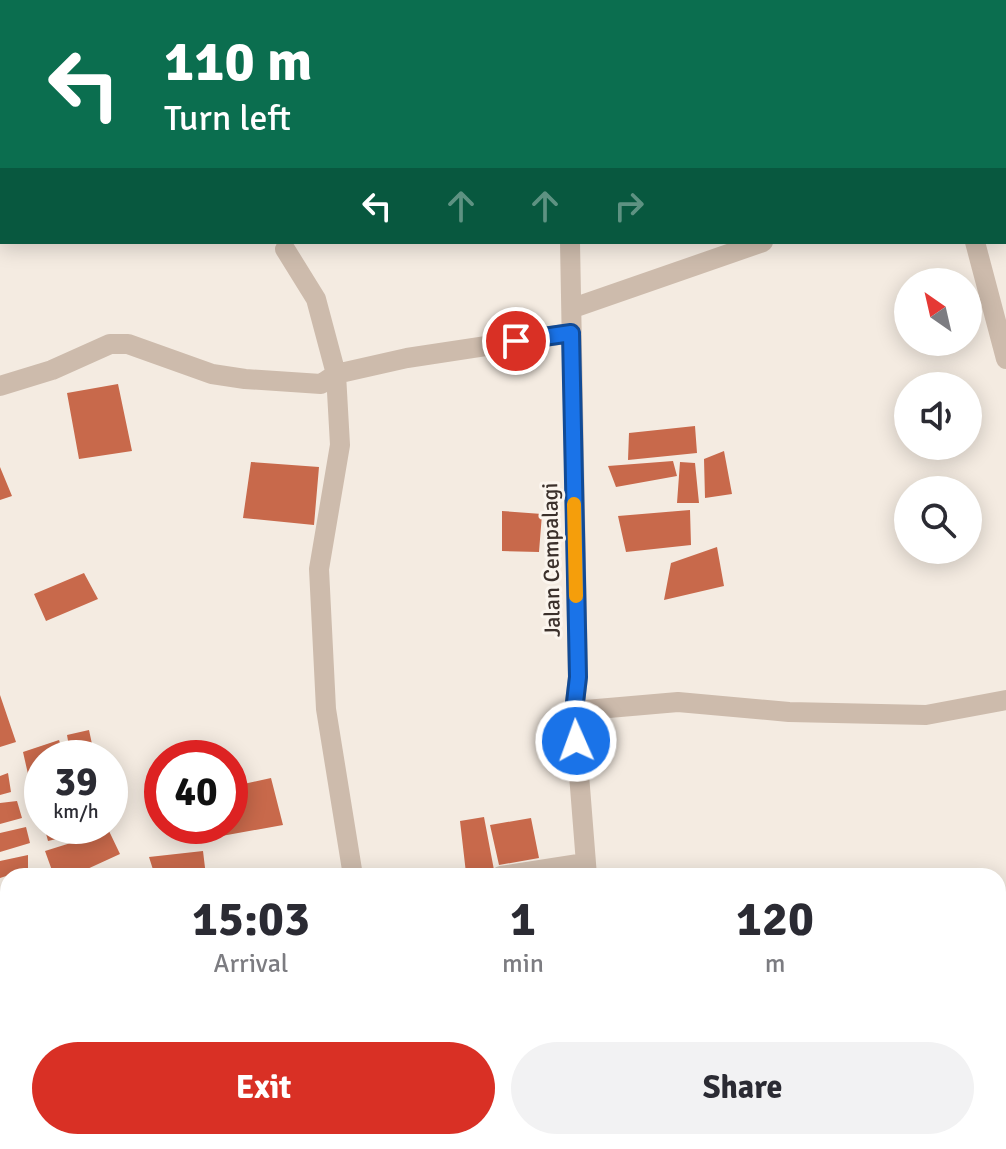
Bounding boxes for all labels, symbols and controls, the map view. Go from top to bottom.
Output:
text: 110 m [164,27,312,96]
icon: left [32,32,136,136]
text: Turn left [164,96,291,141]
icon: left [355,184,399,228]
icon: ahead [439,184,483,228]
icon: ahead [523,184,567,228]
icon: right [607,184,651,228]
north arrow [894,268,982,356]
map controls [894,268,982,564]
pin [482,307,550,375]
icon: arrive [494,319,538,363]
button: sound [894,372,982,460]
button: search [894,476,982,564]
street label: Jalan Cempalagi [536,483,566,637]
position arrow [534,699,618,783]
speed limit sign: 40 [144,740,248,844]
text: 39 [54,757,98,807]
text: km/h [53,799,99,824]
text: 15:03 [192,890,310,949]
text: 1 [510,890,536,949]
text: 120 [736,890,814,949]
text: Arrival [214,948,288,980]
text: min [502,948,544,980]
text: m [765,948,785,980]
button: Exit [32,1042,495,1134]
button: Share [511,1042,974,1134]

